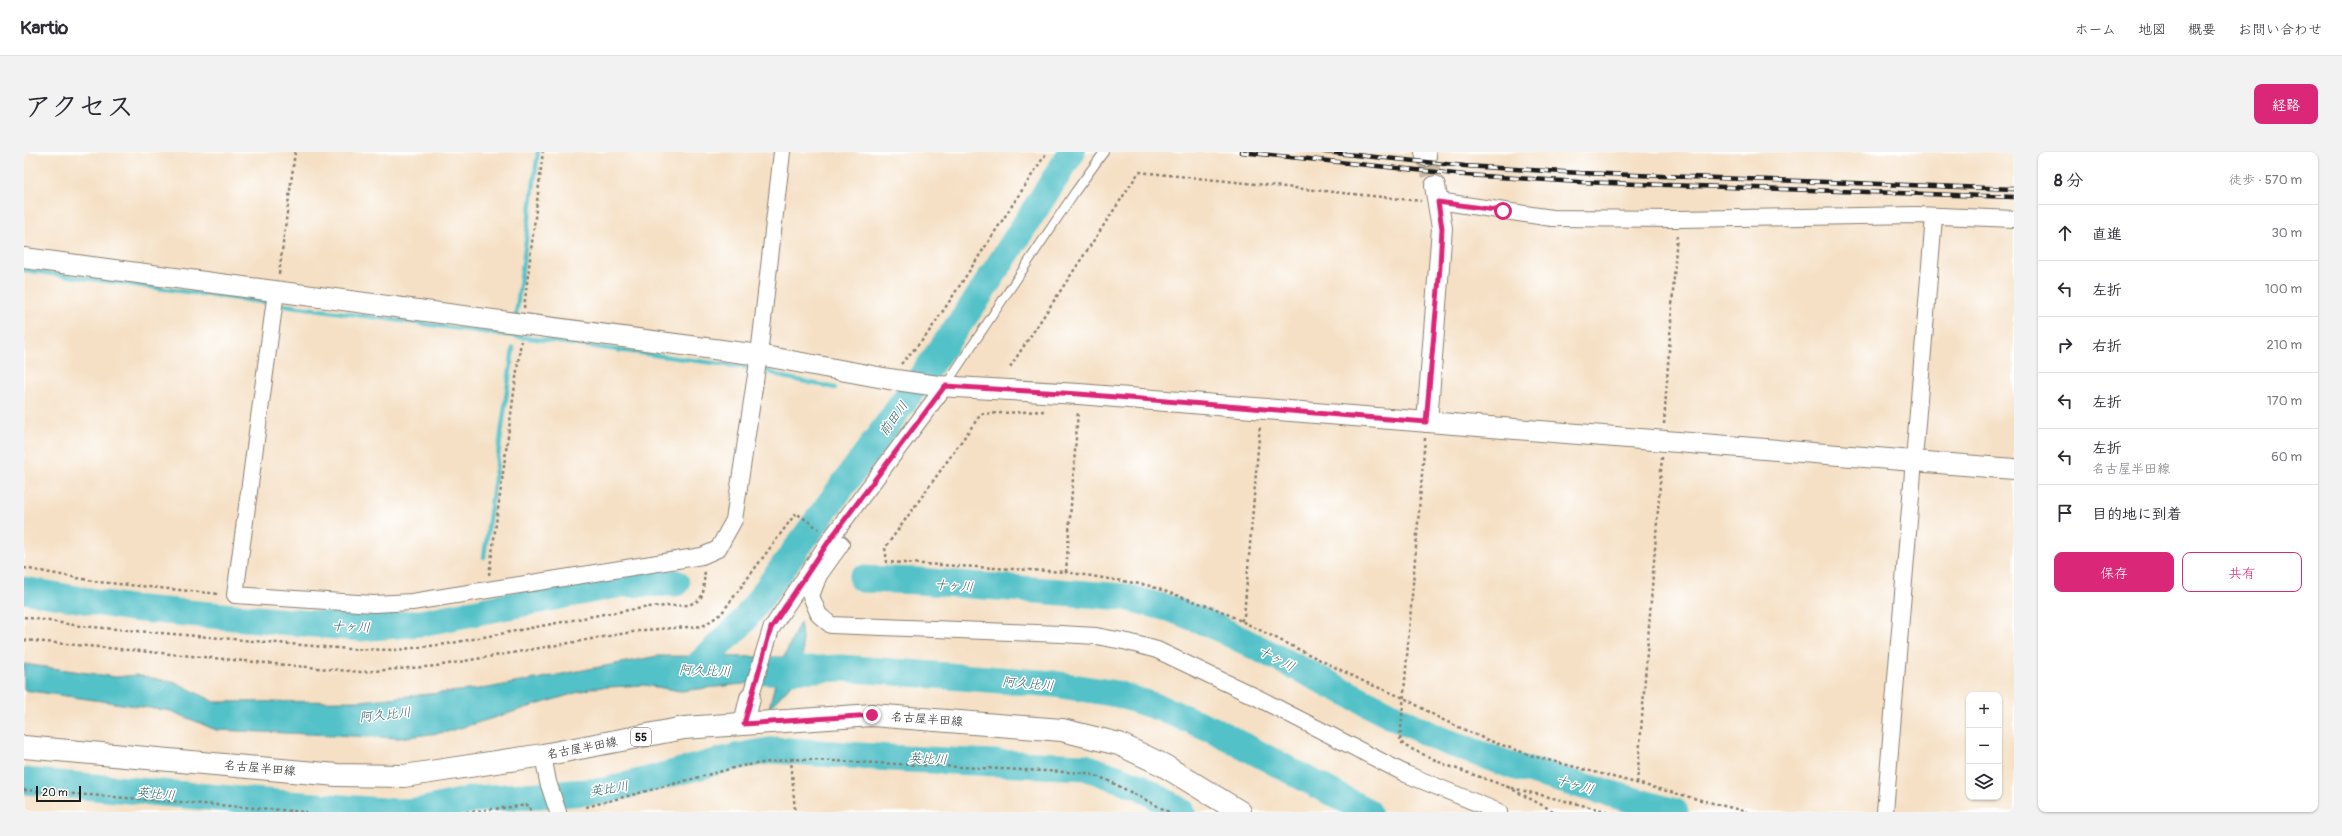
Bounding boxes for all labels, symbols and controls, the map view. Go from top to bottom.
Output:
text: Kartio [20,16,68,40]
text: ホーム [2075,21,2116,38]
text: 地図 [2138,21,2166,38]
text: 概要 [2188,21,2216,38]
text: お問い合わせ [2238,21,2322,38]
button: 経路 [2254,84,2318,124]
text: アクセス [24,90,134,125]
text: 8 分 [2054,170,2083,191]
text: 徒歩 · 570 m [2229,172,2302,188]
route start [1494,202,1512,220]
icon: ahead [2054,222,2076,244]
text: 直進 [2092,225,2122,244]
text: 30 m [2272,225,2302,241]
icon: left [2054,278,2076,300]
text: 左折 [2092,281,2122,300]
text: 100 m [2265,281,2302,297]
icon: right [2054,334,2076,356]
text: 右折 [2092,337,2122,356]
text: 210 m [2266,337,2302,353]
icon: left [2054,390,2076,412]
text: 左折 [2092,393,2122,412]
text: 170 m [2267,393,2302,409]
water label: 前田川 [876,398,912,439]
text: 左折 [2092,439,2122,458]
icon: left [2054,446,2076,468]
text: 60 m [2271,449,2302,465]
text: 名古屋半田線 [2092,461,2170,477]
icon: arrive [2054,502,2076,524]
text: 目的地に到着 [2092,505,2182,524]
button: 保存 [2054,552,2174,592]
button: 共有 [2182,552,2302,592]
water label: 十ヶ川 [934,577,974,595]
water label: 十ヶ川 [331,618,371,636]
water label: 十ヶ川 [1256,643,1298,675]
water label: 阿久比川 [679,662,731,680]
water label: 阿久比川 [1001,674,1055,694]
map controls [1966,692,2002,800]
button: + [1966,692,2002,728]
water label: 阿久比川 [358,704,412,726]
route end [863,706,881,724]
street label: 名古屋半田線 [891,710,963,729]
road number: 55 [631,728,651,746]
button: − [1966,728,2002,764]
street label: 名古屋半田線 [545,734,619,763]
water label: 英比川 [908,750,948,768]
street label: 名古屋半田線 [223,758,296,779]
button: layers [1966,764,2002,800]
water label: 十ヶ川 [1554,772,1596,798]
water label: 英比川 [589,778,630,800]
scale bar [36,784,81,803]
water label: 英比川 [136,784,176,804]
text: 20 m [42,786,68,799]

